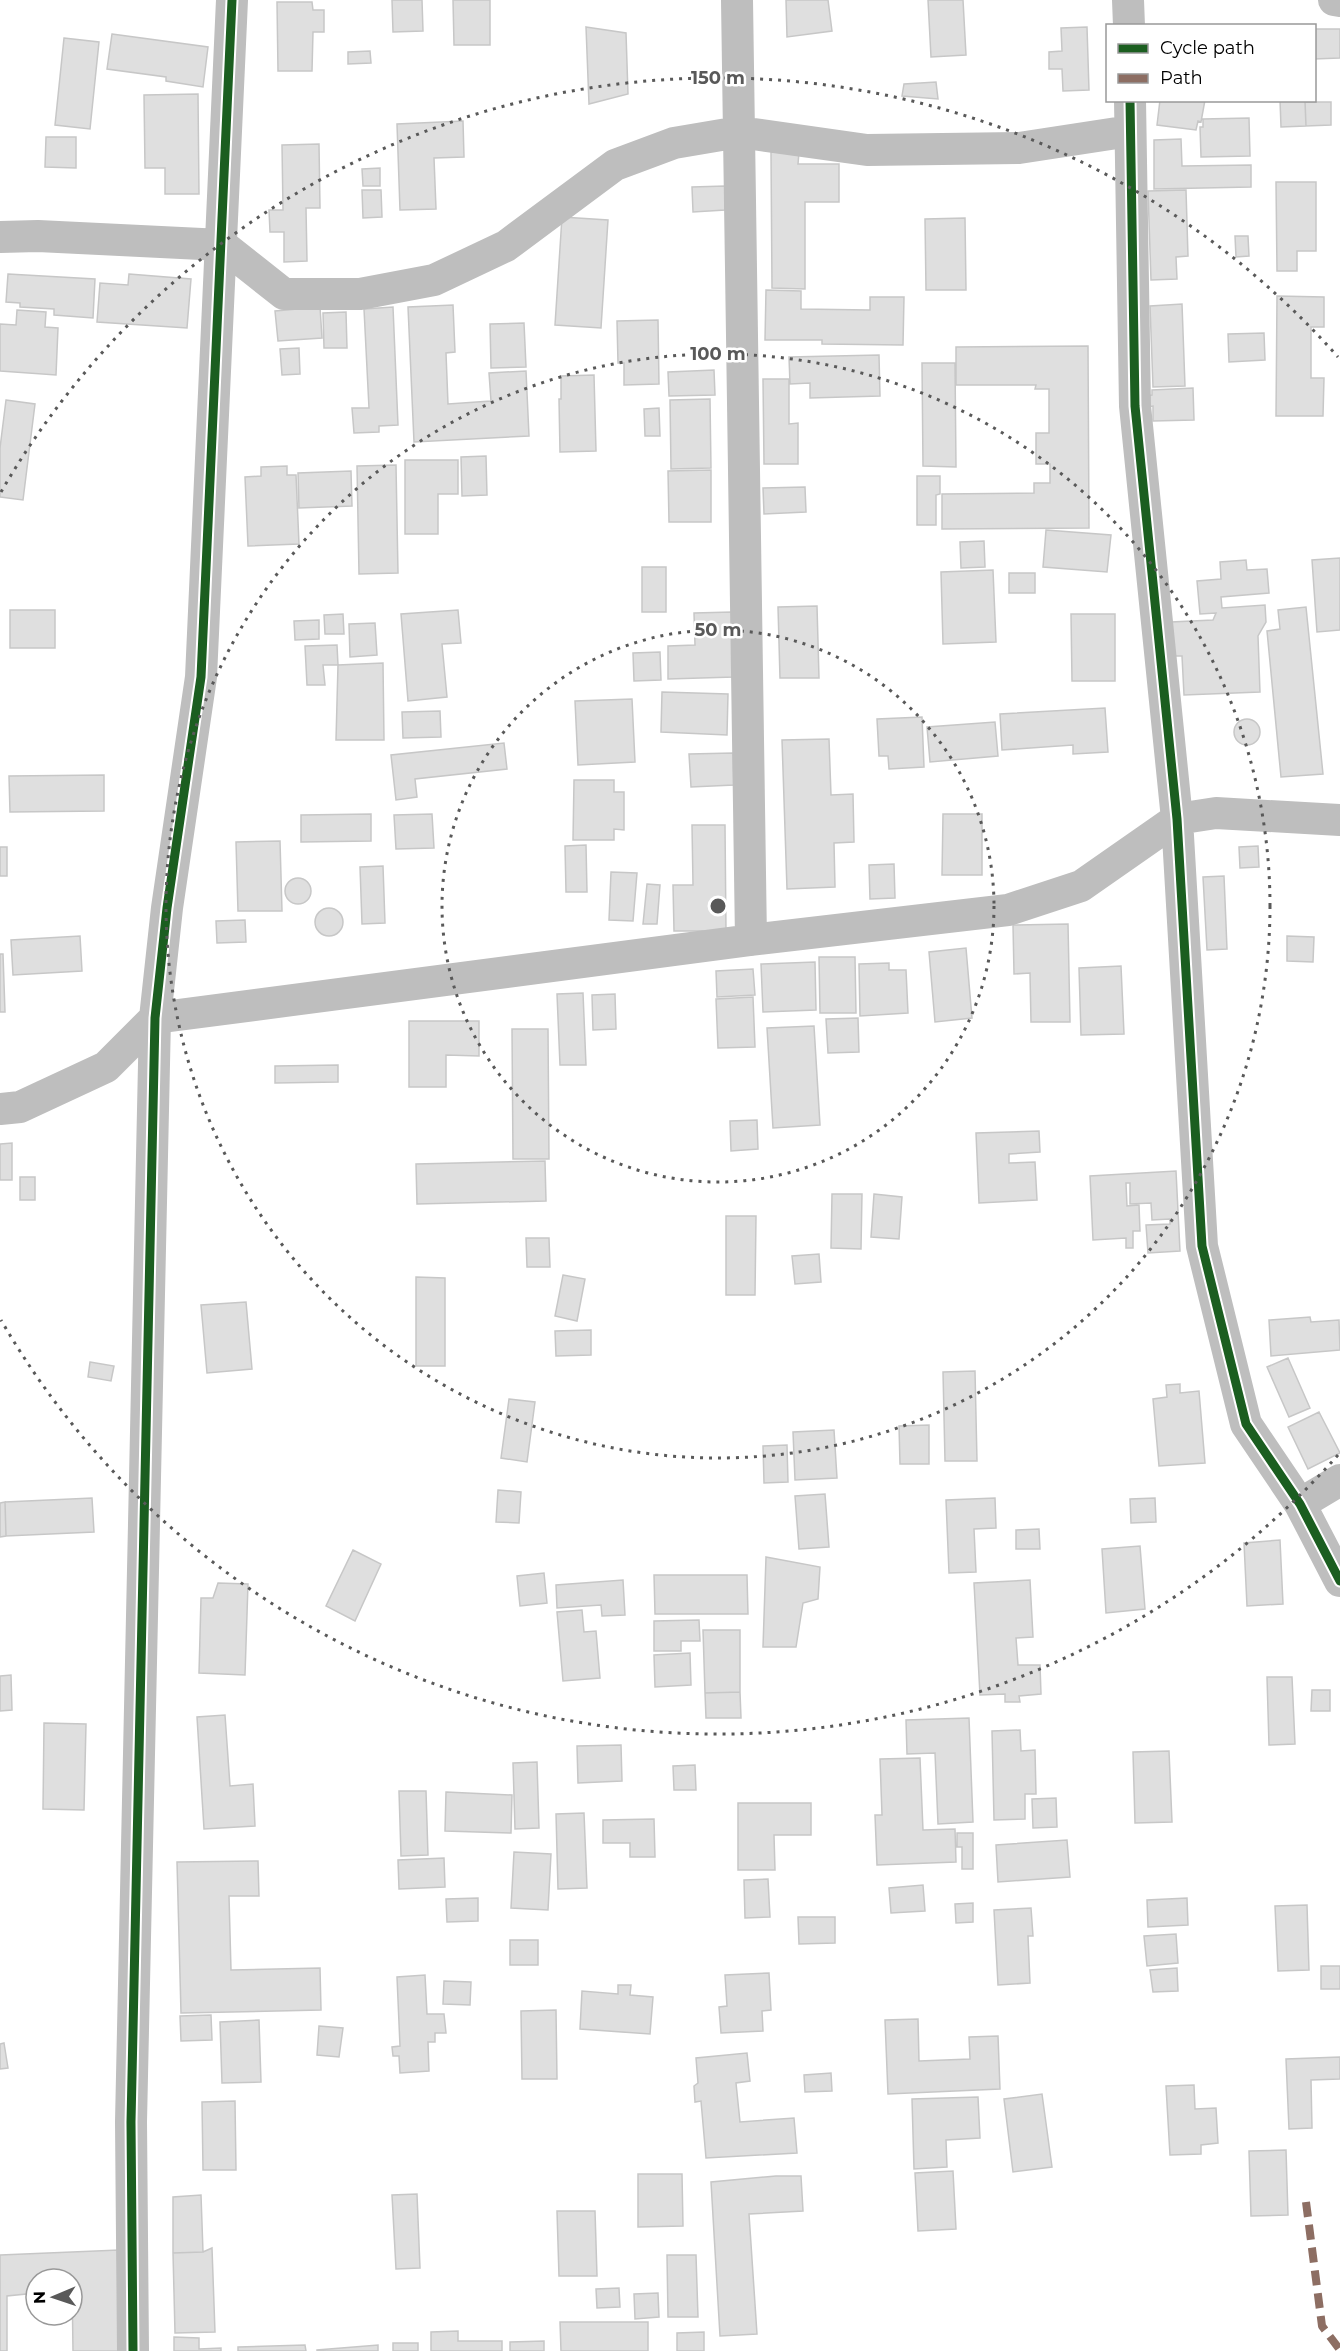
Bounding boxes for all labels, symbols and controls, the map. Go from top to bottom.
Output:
legend [1106,24,1316,102]
text: Cycle path [1160,37,1255,59]
text: 150 m [691,67,745,89]
text: Path [1160,67,1203,89]
text: 100 m [690,343,746,365]
text: 50 m [695,619,741,641]
centre of rings [708,896,728,916]
north arrow [24,2267,84,2327]
text: N [30,2291,49,2304]

